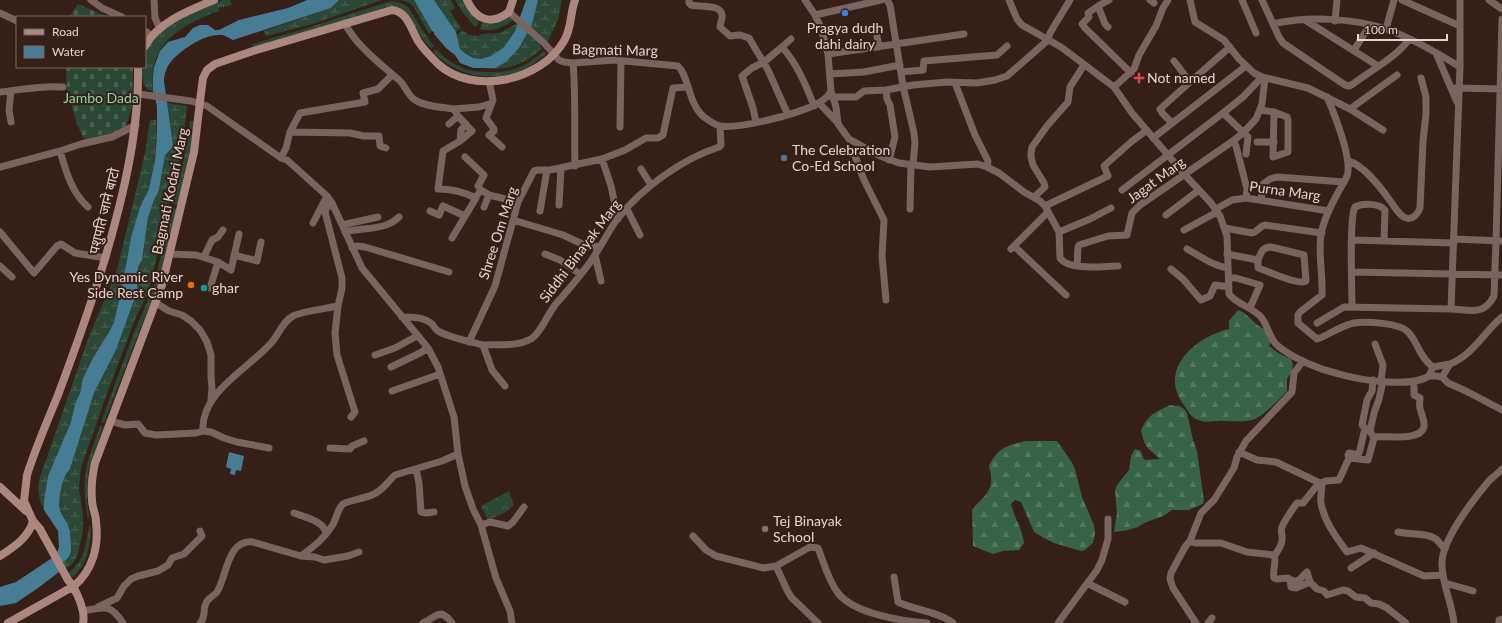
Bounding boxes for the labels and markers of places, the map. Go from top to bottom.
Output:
marker: Pragya dudh dahi dairy [840,8,850,18]
place label: Pragya dudh dahi dairy [807,19,883,52]
place label: Not named [1147,69,1215,86]
marker: Not named [1134,73,1144,83]
place label: The Celebration Co-Ed School [792,141,890,174]
marker: The Celebration Co-Ed School [779,153,789,163]
place label: Yes Dynamic River Side Rest Camp [69,268,183,301]
place label: ghar [212,279,239,296]
marker: Yes Dynamic River Side Rest Camp [186,280,196,290]
marker: ghar [199,283,209,293]
place label: Tej Binayak School [773,512,843,545]
marker: Tej Binayak School [760,524,770,534]

